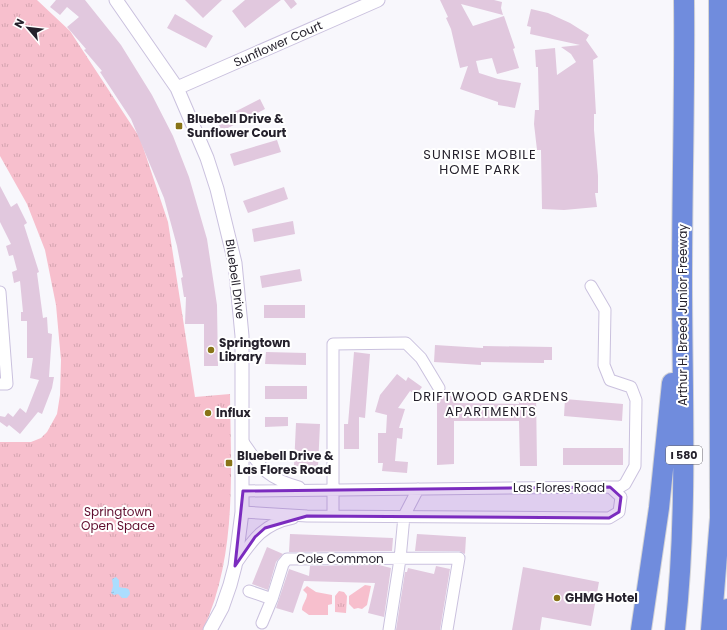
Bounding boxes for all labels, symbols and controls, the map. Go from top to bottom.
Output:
north arrow [8,8,48,48]
text: N [10,16,28,31]
street label: Sunflower Court [231,16,325,71]
place label: Bluebell Drive & Sunflower Court [187,110,287,141]
marker: Bluebell Drive & Sunflower Court [174,121,184,131]
district label: SUNRISE MOBILE HOME PARK [423,145,537,179]
street label: Arthur H. Breed Junior Freeway [674,224,691,406]
street label: Bluebell Drive [221,238,249,320]
place label: Springtown Library [219,334,290,365]
marker: Springtown Library [206,345,216,355]
district label: DRIFTWOOD GARDENS APARTMENTS [413,387,569,421]
place label: Influx [216,404,252,421]
marker: Influx [203,408,213,418]
road number: I 580 [666,446,702,464]
place label: Bluebell Drive & Las Flores Road [237,447,334,478]
marker: Bluebell Drive & Las Flores Road [224,458,234,468]
street label: Las Flores Road [513,479,605,496]
park label: Springtown Open Space [81,503,155,534]
street label: Cole Common [296,550,384,567]
place label: GHMG Hotel [565,589,638,606]
marker: GHMG Hotel [552,593,562,603]

